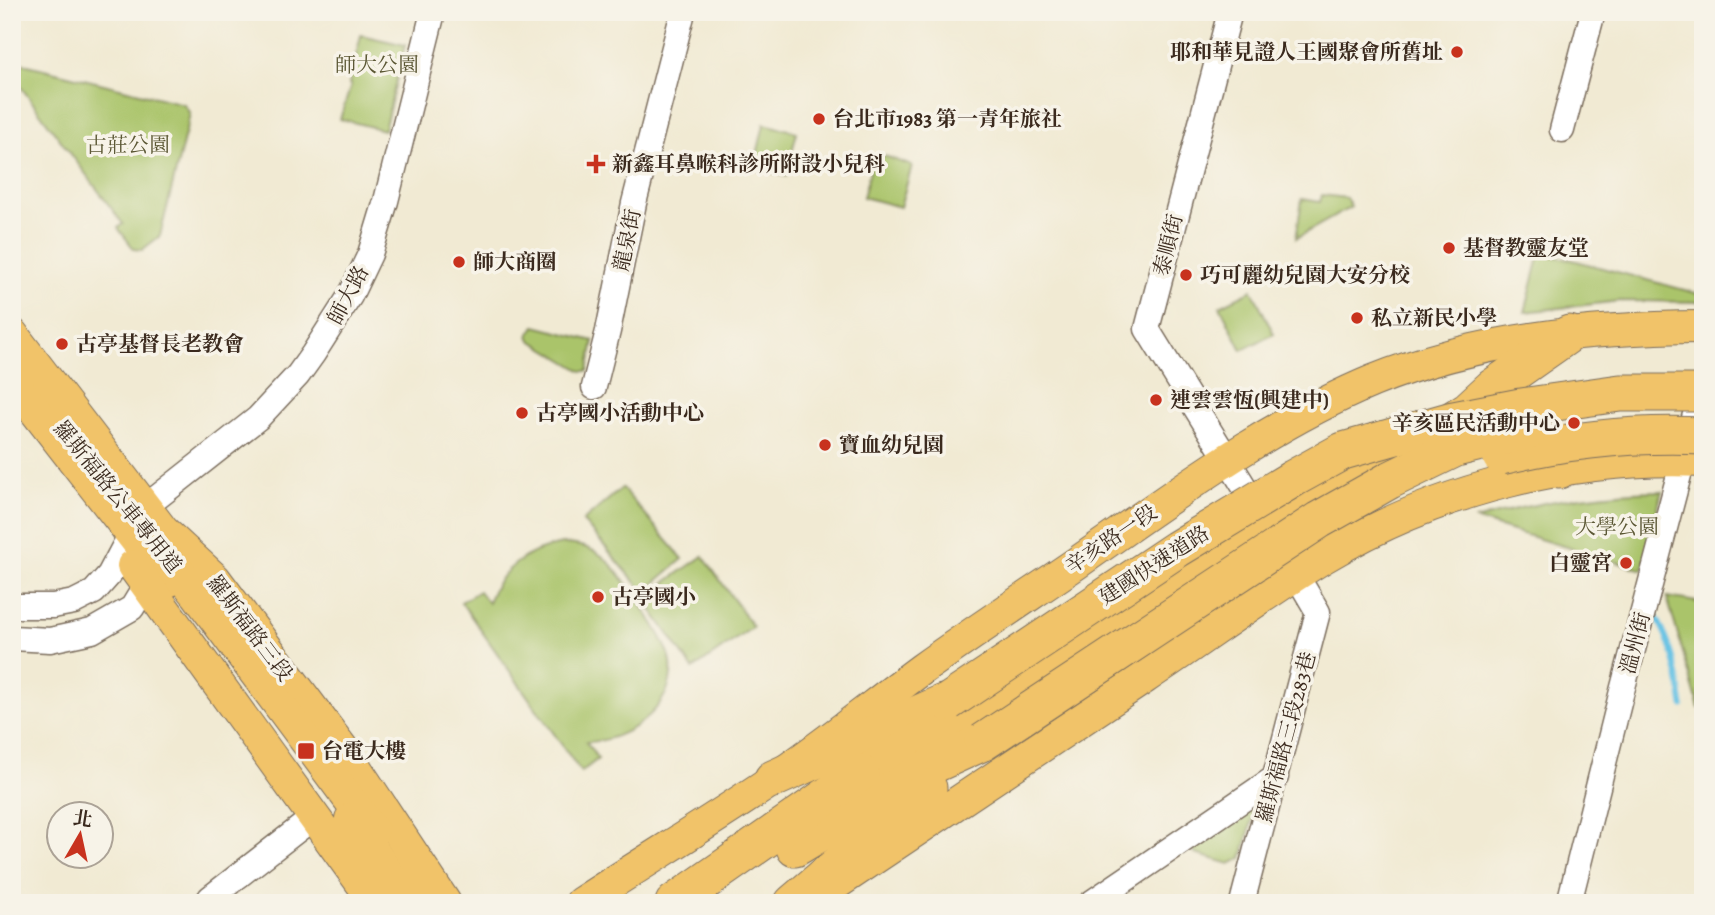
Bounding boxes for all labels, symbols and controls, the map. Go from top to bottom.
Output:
place label: 耶和華見證人王國聚會所舊址 [1170,38,1443,66]
marker: 耶和華見證人王國聚會所舊址 [1449,44,1465,60]
park label: 師大公園 [335,51,419,79]
place label: 台北市1983 第一青年旅社 [833,105,1062,133]
marker: 台北市1983 第一青年旅社 [811,111,827,127]
park label: 古莊公園 [86,131,170,159]
place label: 新鑫耳鼻喉科診所附設小兒科 [612,150,885,178]
marker: 新鑫耳鼻喉科診所附設小兒科 [586,154,606,174]
street label: 龍泉街 [607,206,647,274]
street label: 泰順街 [1147,211,1189,279]
place label: 基督教靈友堂 [1463,234,1589,262]
marker: 基督教靈友堂 [1441,240,1457,256]
place label: 師大商圈 [473,248,557,276]
marker: 師大商圈 [451,254,467,270]
street label: 師大路 [321,261,375,329]
place label: 巧可麗幼兒園大安分校 [1200,261,1410,289]
marker: 巧可麗幼兒園大安分校 [1178,267,1194,283]
place label: 私立新民小學 [1371,304,1497,332]
marker: 私立新民小學 [1349,310,1365,326]
place label: 古亭基督長老教會 [76,330,244,358]
marker: 古亭基督長老教會 [54,336,70,352]
place label: 連雲雲恆(興建中) [1170,386,1329,414]
marker: 連雲雲恆(興建中) [1148,392,1164,408]
place label: 古亭國小活動中心 [536,399,704,427]
marker: 古亭國小活動中心 [514,405,530,421]
place label: 辛亥區民活動中心 [1392,409,1560,437]
street label: 羅斯福路公車專用道 [48,415,188,579]
marker: 辛亥區民活動中心 [1566,415,1582,431]
place label: 寶血幼兒園 [839,431,944,459]
marker: 寶血幼兒園 [817,437,833,453]
street label: 辛亥路一段 [1060,498,1162,580]
park label: 大學公園 [1575,513,1659,541]
street label: 建國快速道路 [1094,519,1214,611]
place label: 白靈宮 [1549,549,1612,577]
marker: 白靈宮 [1618,555,1634,571]
street label: 羅斯福路三段 [201,569,299,687]
place label: 古亭國小 [612,583,696,611]
marker: 古亭國小 [590,589,606,605]
street label: 溫州街 [1613,609,1657,677]
street label: 羅斯福路三段283巷 [1250,648,1322,826]
place label: 台電大樓 [322,737,406,765]
marker: 台電大樓 [296,741,316,761]
north arrow [46,800,116,870]
text: 北 [71,805,94,834]

